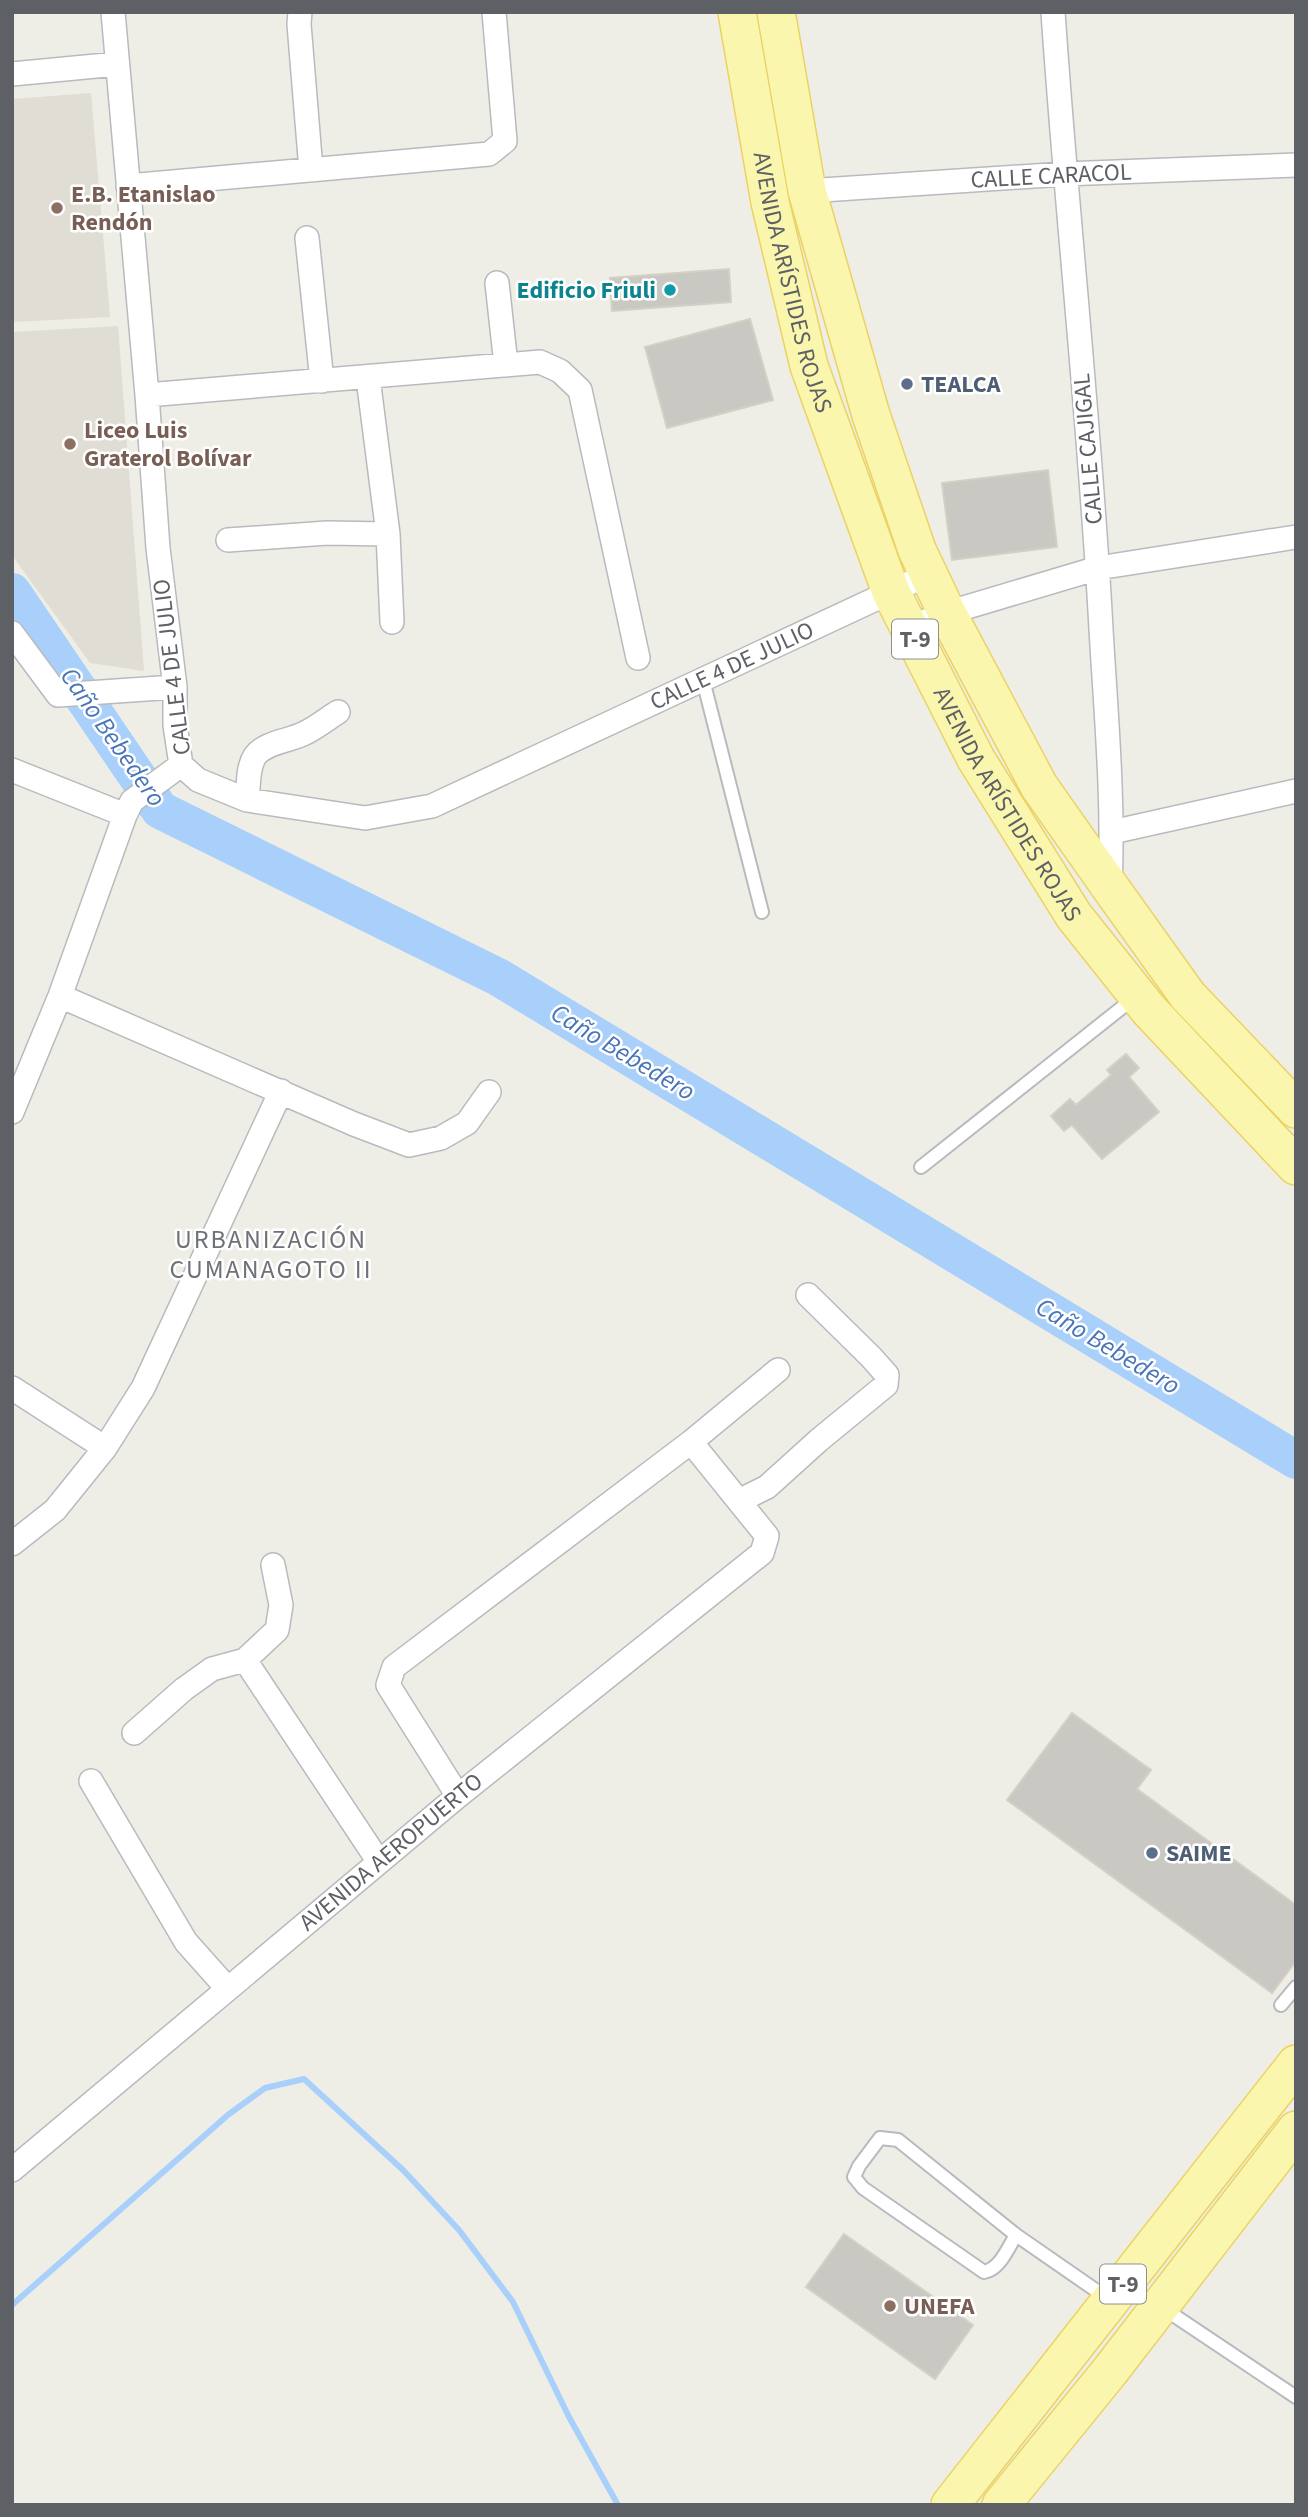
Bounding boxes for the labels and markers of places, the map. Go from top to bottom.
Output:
place label: E.B. Etanislao Rendón [71,177,216,240]
marker: E.B. Etanislao Rendón [49,200,65,216]
place label: Edificio Friuli [517,273,656,308]
marker: Edificio Friuli [662,282,678,298]
place label: TEALCA [921,367,1001,402]
marker: TEALCA [899,376,915,392]
place label: Liceo Luis Graterol Bolívar [84,413,252,476]
marker: Liceo Luis Graterol Bolívar [62,436,78,452]
place label: SAIME [1166,1836,1232,1871]
marker: SAIME [1144,1845,1160,1861]
place label: UNEFA [904,2289,975,2324]
marker: UNEFA [882,2298,898,2314]

